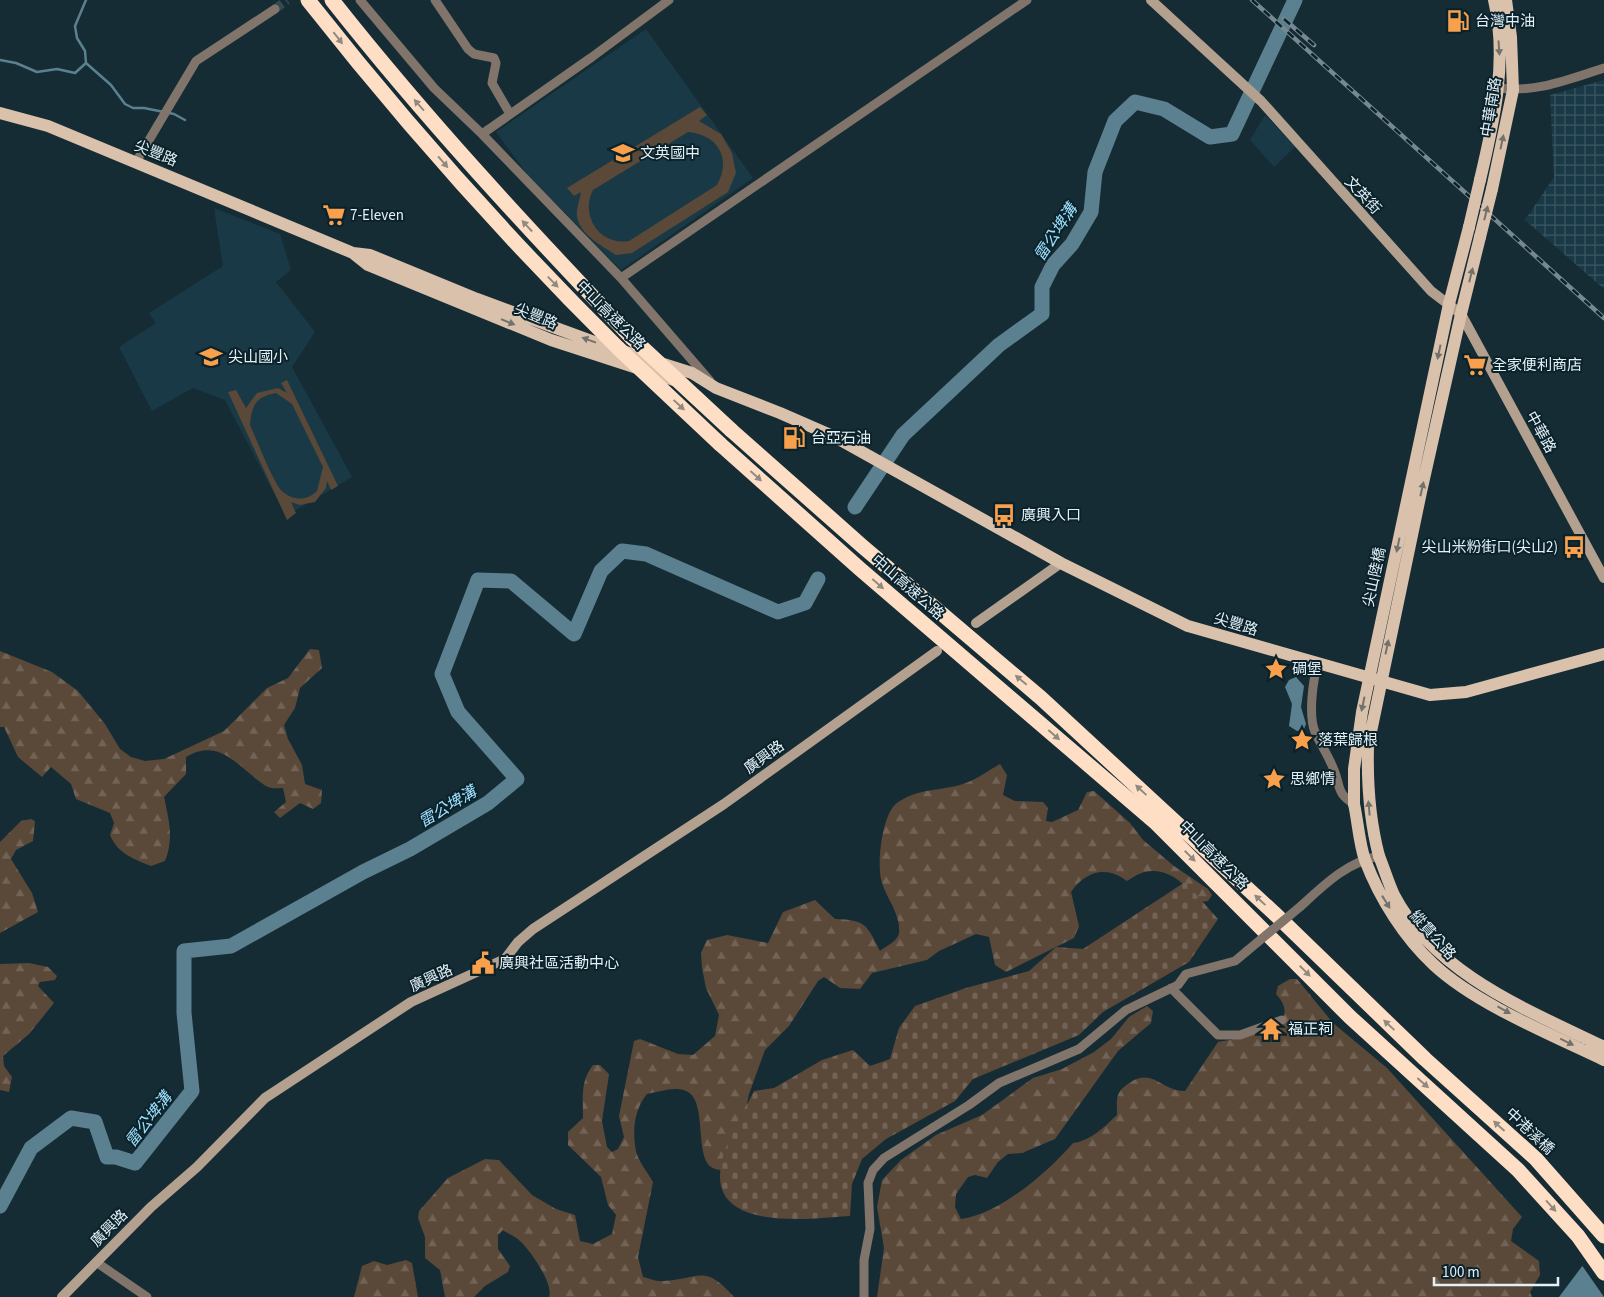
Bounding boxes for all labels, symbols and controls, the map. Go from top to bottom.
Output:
fuel station icon: 台灣中油 [1445,8,1471,34]
place label: 台灣中油 [1475,11,1535,32]
one-way arrow [333,31,344,44]
one-way arrow [1496,41,1504,57]
street label: 中華南路 [1476,76,1507,138]
one-way arrow [414,99,425,111]
one-way arrow [1498,134,1506,149]
street label: 尖豐路 [131,135,181,172]
school or university icon: 文英國中 [610,140,636,166]
place label: 文英國中 [640,143,700,164]
one-way arrow [437,156,449,168]
street label: 文英街 [1340,172,1386,219]
water label: 雷公埤溝 [1029,198,1084,265]
supermarket icon: 7-Eleven [321,202,347,228]
place label: 7-Eleven [350,205,404,226]
one-way arrow [1482,206,1490,221]
one-way arrow [521,221,533,233]
one-way arrow [1467,268,1475,283]
one-way arrow [547,276,559,288]
street label: 中山高速公路 [571,276,650,355]
street label: 尖豐路 [511,298,561,335]
one-way arrow [501,319,515,327]
one-way arrow [581,336,596,344]
school or university icon: 尖山國小 [198,344,224,370]
one-way arrow [1435,344,1443,359]
place label: 尖山國小 [228,347,288,368]
supermarket icon: 全家便利商店 [1462,352,1488,378]
place label: 全家便利商店 [1492,355,1582,376]
one-way arrow [672,399,684,411]
street label: 中華路 [1520,407,1561,457]
fuel station icon: 台亞石油 [781,425,807,451]
place label: 台亞石油 [811,428,871,449]
one-way arrow [750,471,763,482]
one-way arrow [1418,480,1426,496]
bus stop icon: 廣興入口 [991,502,1017,528]
place label: 廣興入口 [1021,505,1081,526]
bus stop icon: 尖山米粉街口(尖山2) [1561,534,1587,560]
one-way arrow [1393,537,1401,553]
place label: 尖山米粉街口(尖山2) [1421,537,1558,558]
street label: 尖山陸橋 [1358,546,1391,609]
street label: 中山高速公路 [867,550,949,625]
one-way arrow [871,579,884,590]
street label: 尖豐路 [1211,608,1260,641]
one-way arrow [1383,640,1391,655]
place icon: 碉堡 [1263,656,1289,682]
place label: 碉堡 [1292,659,1322,680]
one-way arrow [1014,675,1027,686]
one-way arrow [1359,696,1367,712]
place icon: 落葉歸根 [1289,727,1315,753]
one-way arrow [1048,730,1061,741]
place label: 落葉歸根 [1318,730,1378,751]
street label: 廣興路 [740,736,789,779]
place icon: 思鄉情 [1261,766,1287,792]
place label: 思鄉情 [1290,769,1335,790]
water label: 雷公埤溝 [414,780,482,833]
one-way arrow [1135,784,1147,796]
one-way arrow [1364,800,1372,816]
street label: 中山高速公路 [1174,816,1253,895]
one-way arrow [1184,850,1196,862]
one-way arrow [1254,894,1266,906]
one-way arrow [1381,896,1390,909]
street label: 縱貫公路 [1405,906,1461,965]
public building icon: 廣興社區活動中心 [470,950,496,976]
place label: 廣興社區活動中心 [499,953,619,974]
street label: 廣興路 [406,960,456,997]
one-way arrow [1299,965,1311,977]
one-way arrow [1496,1006,1511,1014]
temple icon: 福正祠 [1258,1016,1284,1042]
place label: 福正祠 [1288,1019,1333,1040]
one-way arrow [1383,1019,1395,1031]
one-way arrow [1560,1038,1574,1046]
one-way arrow [1416,1077,1429,1088]
water label: 雷公埤溝 [120,1086,178,1152]
street label: 中港溪橋 [1501,1103,1559,1160]
one-way arrow [1494,1120,1506,1132]
one-way arrow [1545,1199,1557,1211]
street label: 廣興路 [86,1205,133,1252]
scale bar [1434,1254,1558,1286]
text: 100 m [1442,1262,1480,1283]

